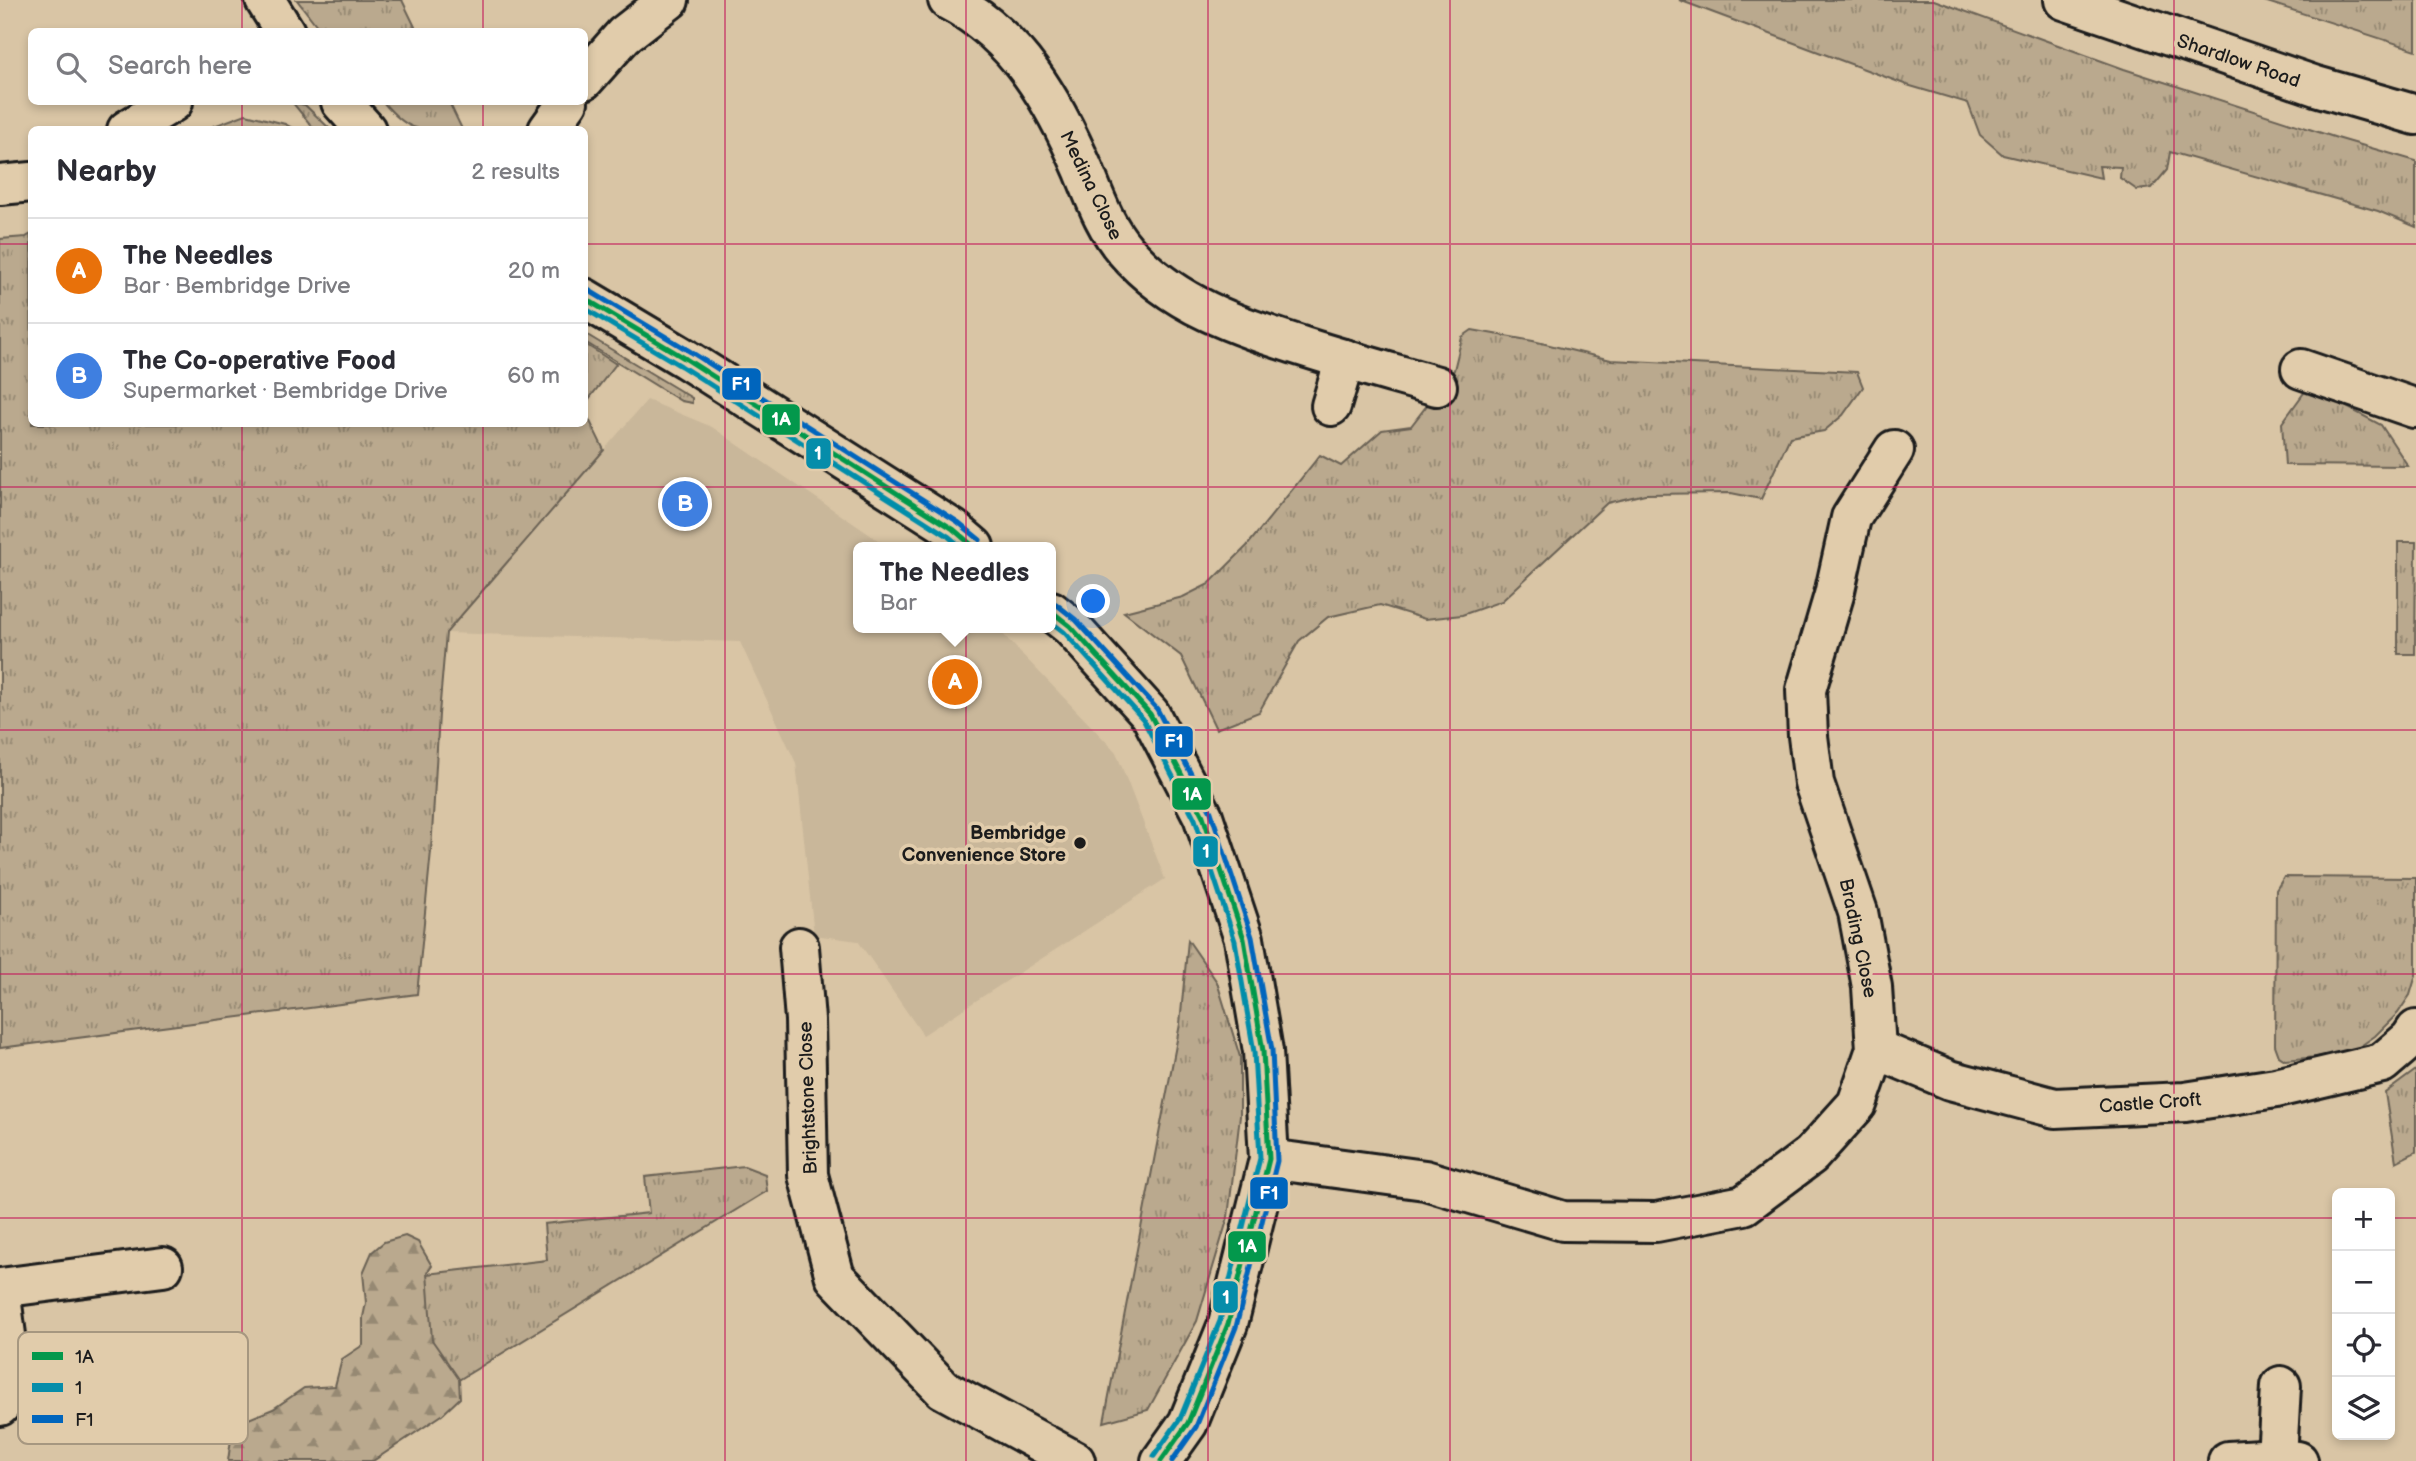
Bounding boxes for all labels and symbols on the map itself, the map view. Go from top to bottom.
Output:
street label: Shardlow Road [2174,30,2303,93]
street label: Medina Close [1054,127,1127,244]
line badge: F1 [721,367,762,401]
text: F1 [731,374,751,397]
line badge: 1A [761,403,801,436]
text: 1A [771,409,791,432]
line badge: 1 [805,437,832,470]
text: 1 [814,443,822,466]
pin: B [662,478,708,530]
your location [1076,584,1110,618]
pin: A [932,656,978,708]
line badge: F1 [1154,725,1194,758]
text: F1 [1164,731,1184,754]
line badge: 1A [1171,777,1212,811]
text: 1A [1182,784,1202,807]
place label: Bembridge Convenience Store [902,822,1066,867]
marker: Bembridge Convenience Store [1072,835,1088,851]
line badge: 1 [1192,835,1219,868]
text: 1 [1202,841,1210,864]
street label: Brading Close [1834,877,1881,1000]
street label: Brightstone Close [794,1021,823,1175]
street label: Castle Croft [2098,1088,2202,1119]
line badge: F1 [1249,1176,1289,1210]
text: F1 [1259,1183,1279,1206]
line badge: 1A [1227,1230,1267,1263]
text: 1A [1237,1236,1257,1259]
line badge: 1 [1212,1280,1239,1314]
text: 1 [1222,1287,1230,1310]
legend [18,1332,248,1444]
text: 1A [75,1346,94,1369]
text: 1 [75,1377,82,1400]
text: F1 [75,1409,94,1432]

